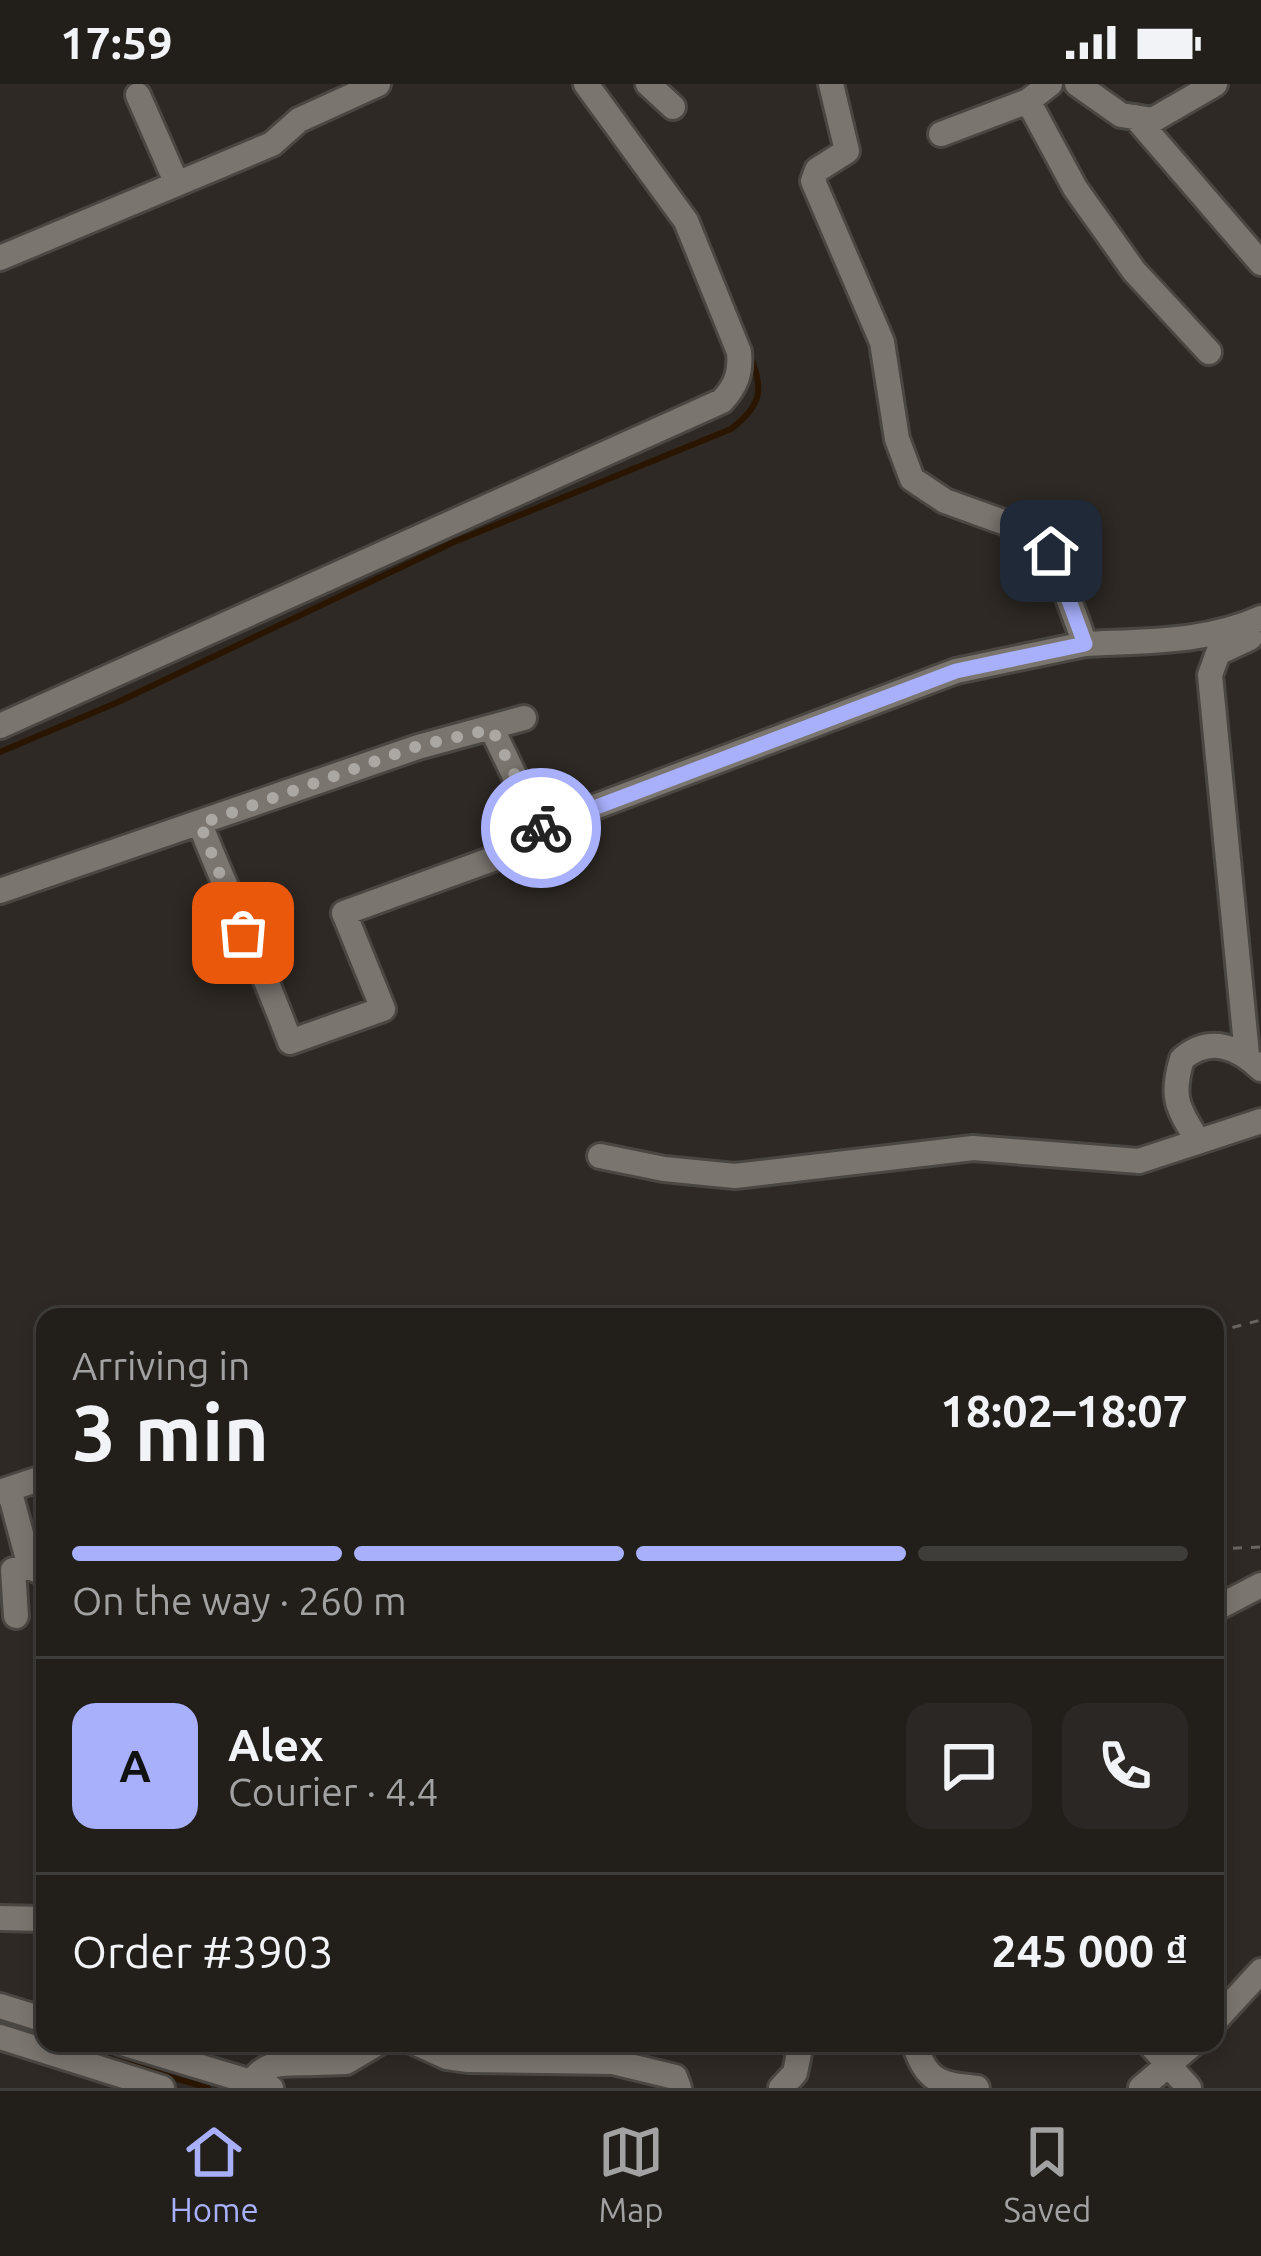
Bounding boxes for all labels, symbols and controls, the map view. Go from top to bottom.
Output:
text: 17:59 [60,17,173,68]
pin [1000,500,1102,602]
icon: home [1018,518,1084,584]
courier [481,768,601,888]
icon: bike [508,795,574,861]
pin [192,882,294,984]
icon: bag [210,900,276,966]
text: Arriving in [72,1344,250,1387]
text: 18:02–18:07 [940,1385,1188,1436]
text: 3 min [72,1388,269,1476]
text: On the way · 260 m [72,1579,407,1622]
button: chat [906,1703,1032,1829]
button: phone [1062,1703,1188,1829]
text: Alex [228,1719,324,1770]
text: A [119,1740,151,1791]
text: Courier · 4.4 [228,1770,439,1813]
text: 245 000 ₫ [991,1925,1188,1976]
text: Order #3903 [72,1926,334,1977]
tab: Home [170,2119,259,2228]
tab: Map [598,2119,664,2228]
tab: Saved [1003,2119,1091,2228]

